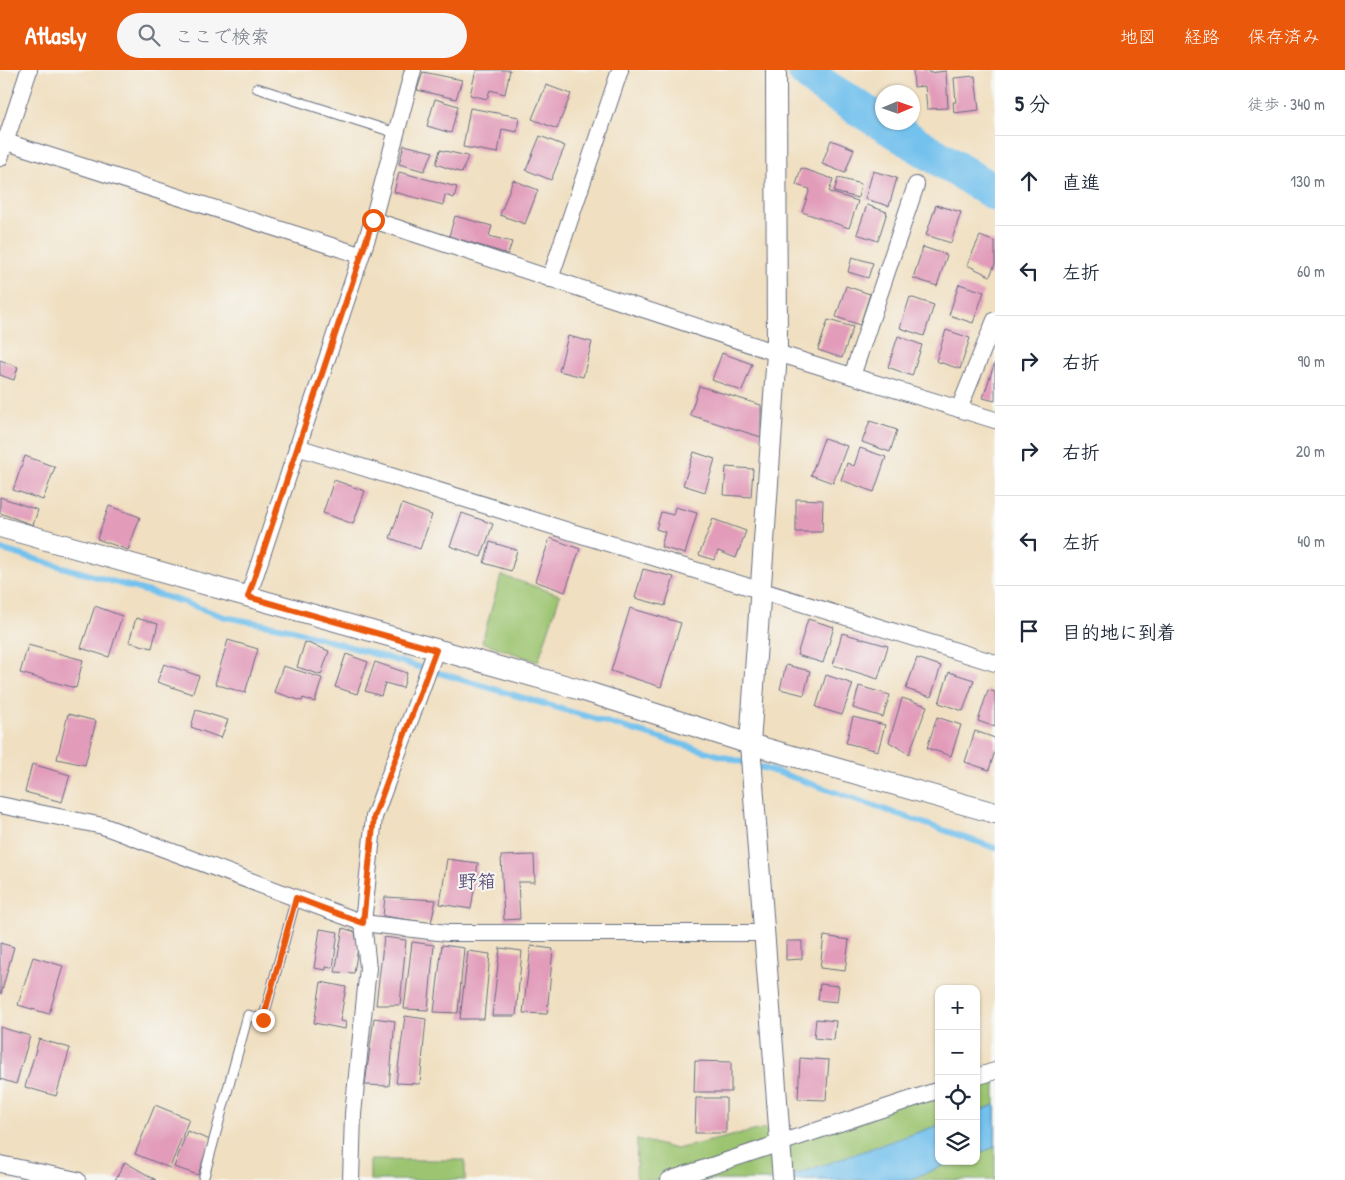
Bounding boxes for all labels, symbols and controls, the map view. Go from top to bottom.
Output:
search box [117,13,467,58]
text: Atlasly [25,19,87,51]
icon: search [135,21,163,49]
text: ここで検索 [175,23,270,49]
text: 地図 [1120,24,1156,49]
text: 経路 [1184,24,1220,49]
text: 保存済み [1248,24,1320,49]
north arrow [875,85,920,130]
text: 5 分 [1015,89,1050,118]
text: 徒歩 · 340 m [1248,93,1325,115]
icon: ahead [1015,167,1043,195]
text: 直進 [1062,169,1100,195]
text: 130 m [1290,170,1325,192]
route start [362,209,385,232]
icon: left [1015,257,1043,285]
text: 左折 [1062,259,1100,285]
text: 60 m [1297,260,1325,282]
icon: right [1015,347,1043,375]
text: 右折 [1062,349,1100,375]
text: 90 m [1297,350,1325,372]
icon: right [1015,437,1043,465]
text: 右折 [1062,439,1100,465]
text: 20 m [1296,440,1325,462]
icon: left [1015,527,1043,555]
text: 左折 [1062,529,1100,555]
text: 40 m [1297,530,1325,552]
icon: arrive [1015,617,1043,645]
text: 目的地に到着 [1062,619,1176,645]
district label: 野箱 [458,868,496,894]
map controls [935,985,980,1165]
button: + [935,985,980,1030]
route end [252,1009,275,1032]
button: − [935,1030,980,1075]
button: locate [935,1075,980,1120]
button: layers [935,1120,980,1165]

